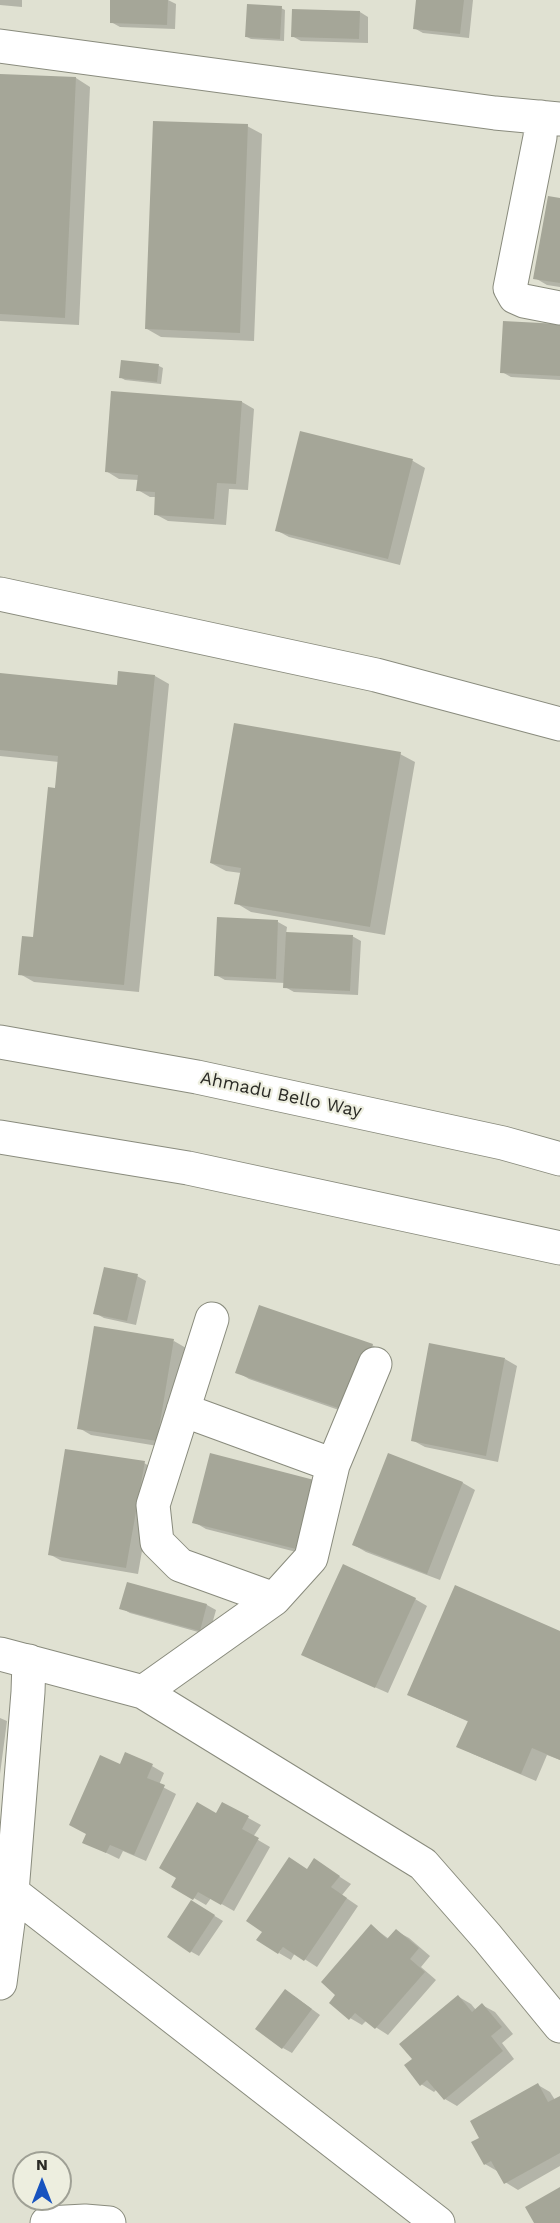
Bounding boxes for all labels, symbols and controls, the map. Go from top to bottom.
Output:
street label: Ahmadu Bello Way [198,1067,364,1123]
north arrow [12,2151,72,2211]
text: N [36,2155,48,2174]

